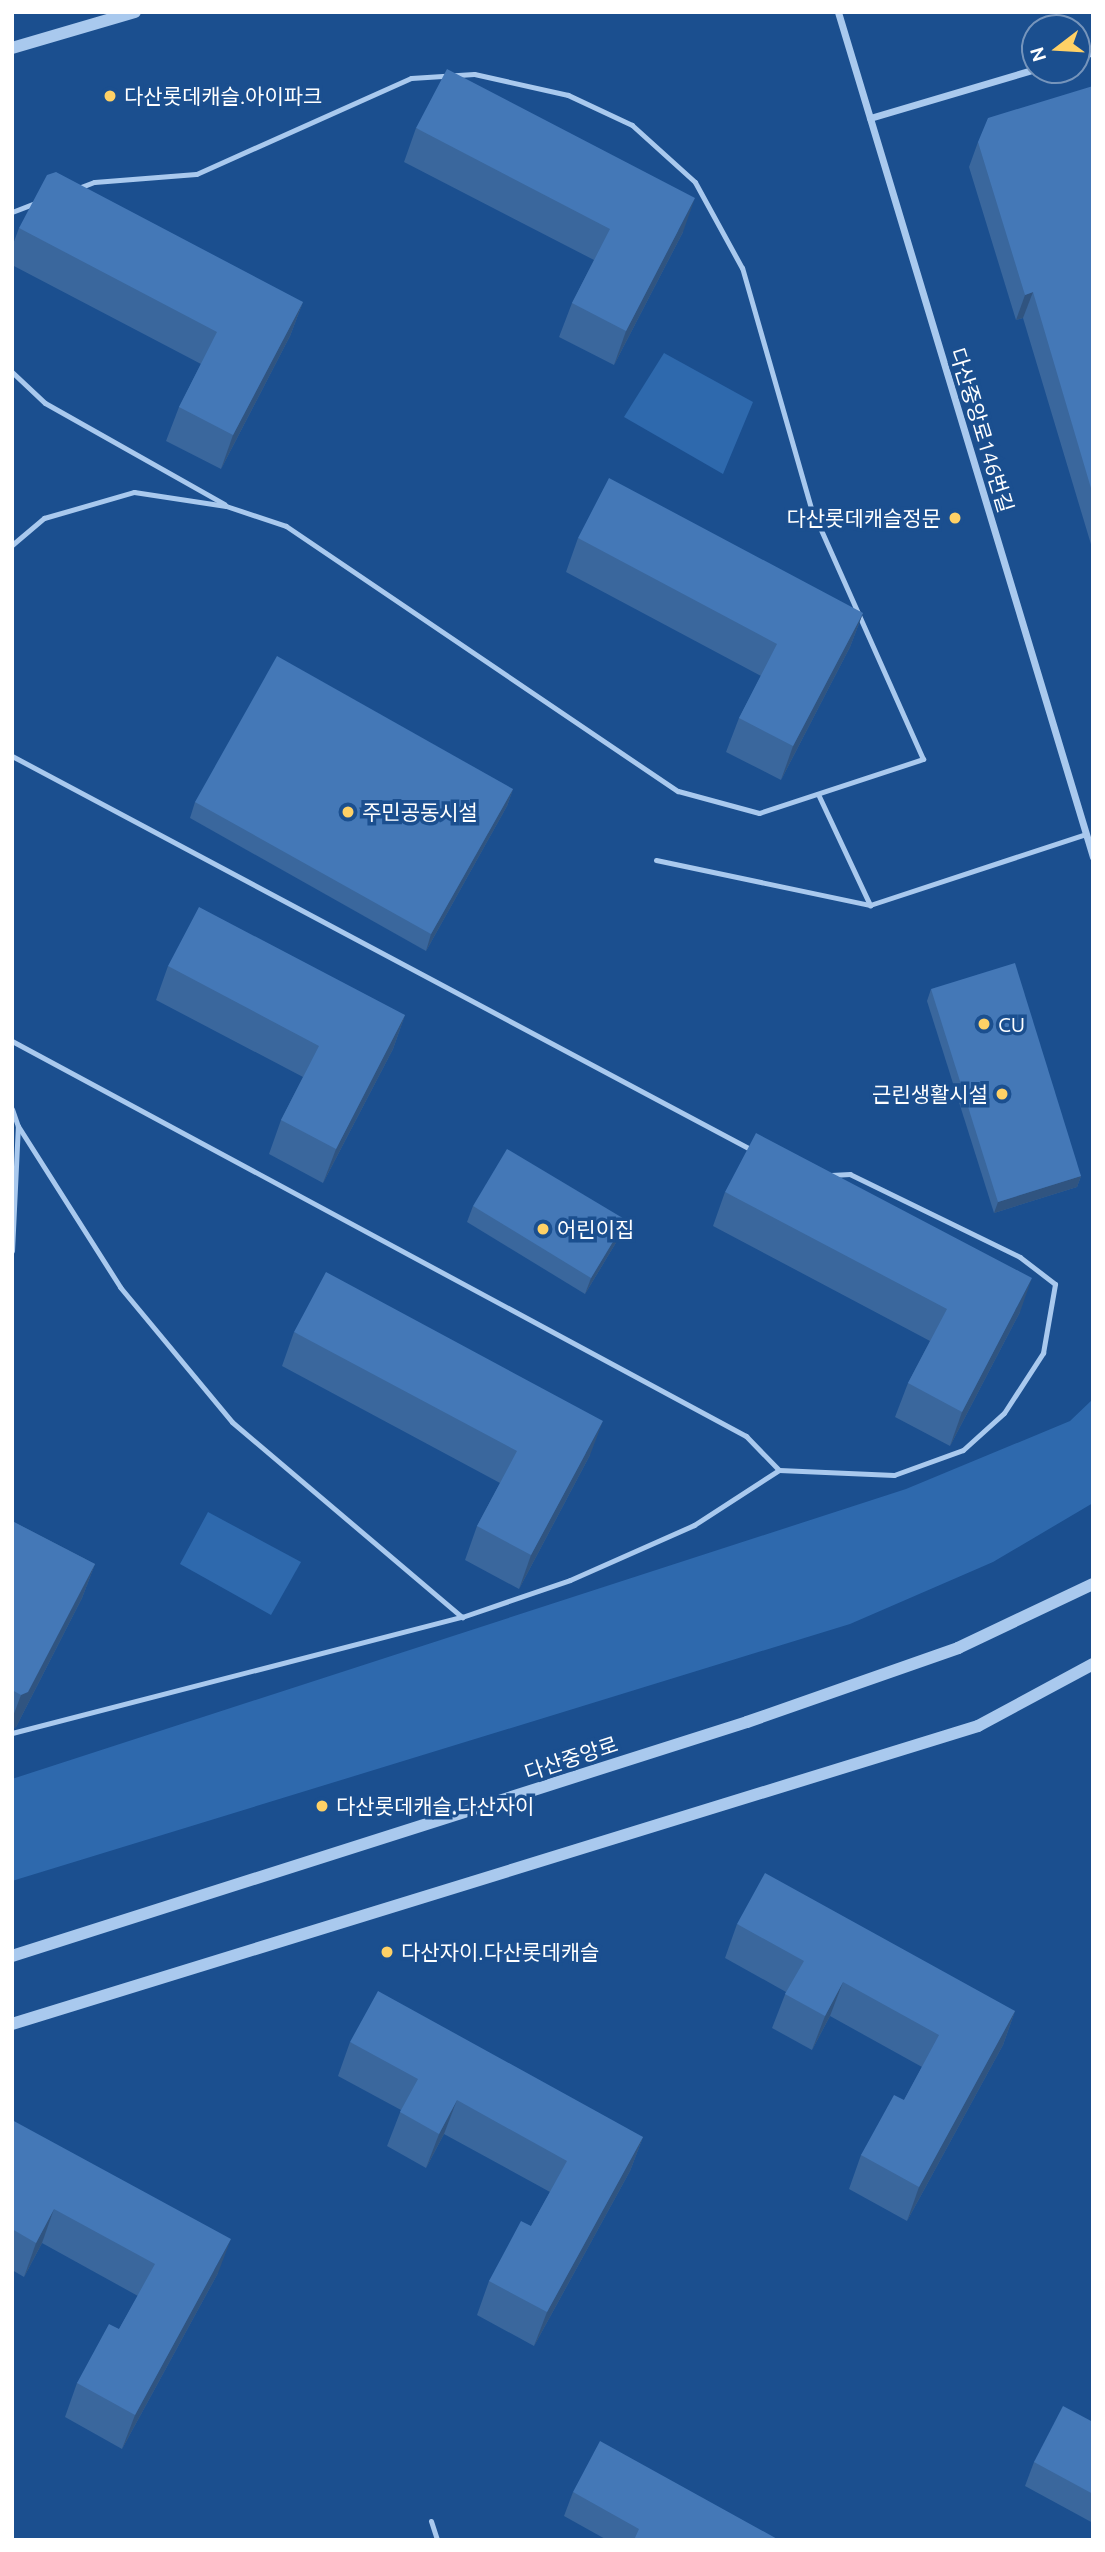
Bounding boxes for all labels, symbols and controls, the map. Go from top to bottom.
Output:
north arrow [1021,14,1091,84]
text: N [1025,45,1050,65]
place label: 다산롯데캐슬.아이파크 [124,83,322,109]
marker: 다산롯데캐슬.아이파크 [102,88,118,104]
street label: 다산중앙로146번길 [945,345,1019,515]
place label: 다산롯데캐슬정문 [786,505,941,531]
marker: 다산롯데캐슬정문 [947,510,963,526]
place label: 주민공동시설 [362,799,478,825]
marker: 주민공동시설 [340,804,356,820]
place label: CU [998,1011,1025,1037]
marker: CU [976,1016,992,1032]
place label: 근린생활시설 [872,1081,988,1107]
marker: 근린생활시설 [994,1086,1010,1102]
place label: 어린이집 [557,1216,634,1242]
marker: 어린이집 [535,1221,551,1237]
street label: 다산중앙로 [521,1731,621,1785]
place label: 다산롯데캐슬.다산자이 [336,1793,534,1819]
marker: 다산롯데캐슬.다산자이 [314,1798,330,1814]
place label: 다산자이.다산롯데캐슬 [401,1939,599,1965]
marker: 다산자이.다산롯데캐슬 [379,1944,395,1960]

